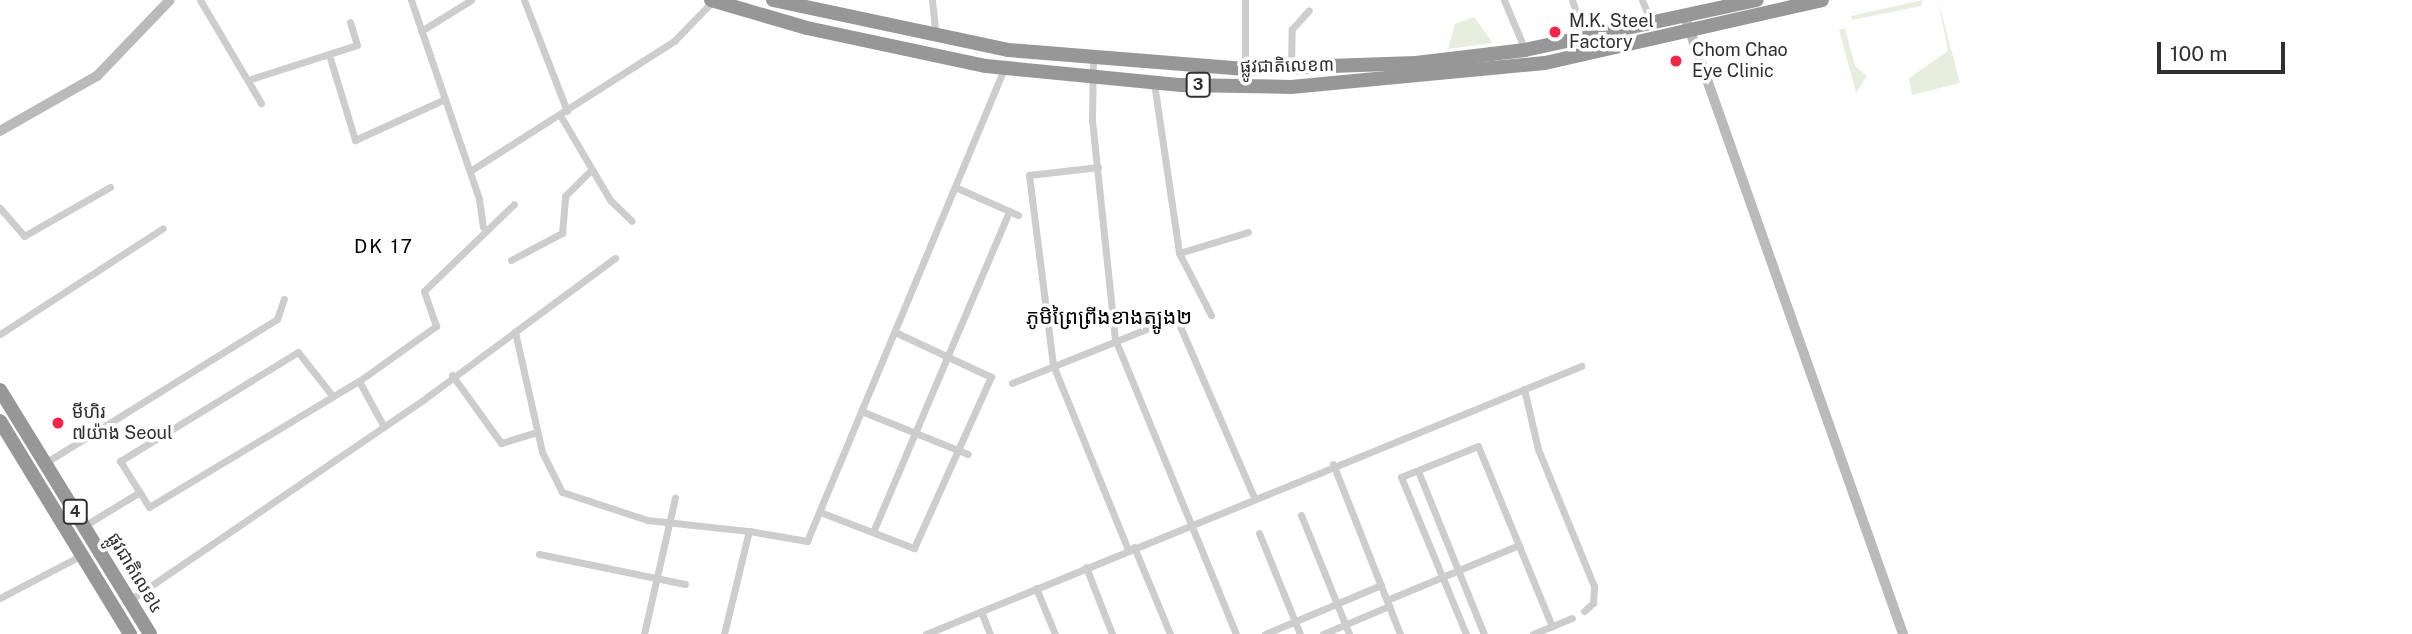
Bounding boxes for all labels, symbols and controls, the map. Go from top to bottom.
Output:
place label: M.K. Steel Factory [1569,11,1654,54]
marker: M.K. Steel Factory [1547,24,1563,40]
scale bar [2160,28,2288,72]
place label: Chom Chao Eye Clinic [1692,40,1788,82]
text: 100 m [2170,41,2227,66]
marker: Chom Chao Eye Clinic [1666,51,1686,71]
street label: ផ្លូវជាតិលេខ៣ [1240,54,1334,78]
road number: 3 [1184,72,1212,97]
district label: DK 17 [355,236,413,258]
district label: ភូមិព្រៃព្រីងខាងត្បូង២ [1026,304,1192,330]
place label: មីហិរ ៧យ៉ាង Seoul [72,402,173,444]
marker: មីហិរ ៧យ៉ាង Seoul [50,415,66,431]
road number: 4 [63,499,87,524]
street label: ផ្លូវជាតិលេខ៤ [103,529,167,617]

